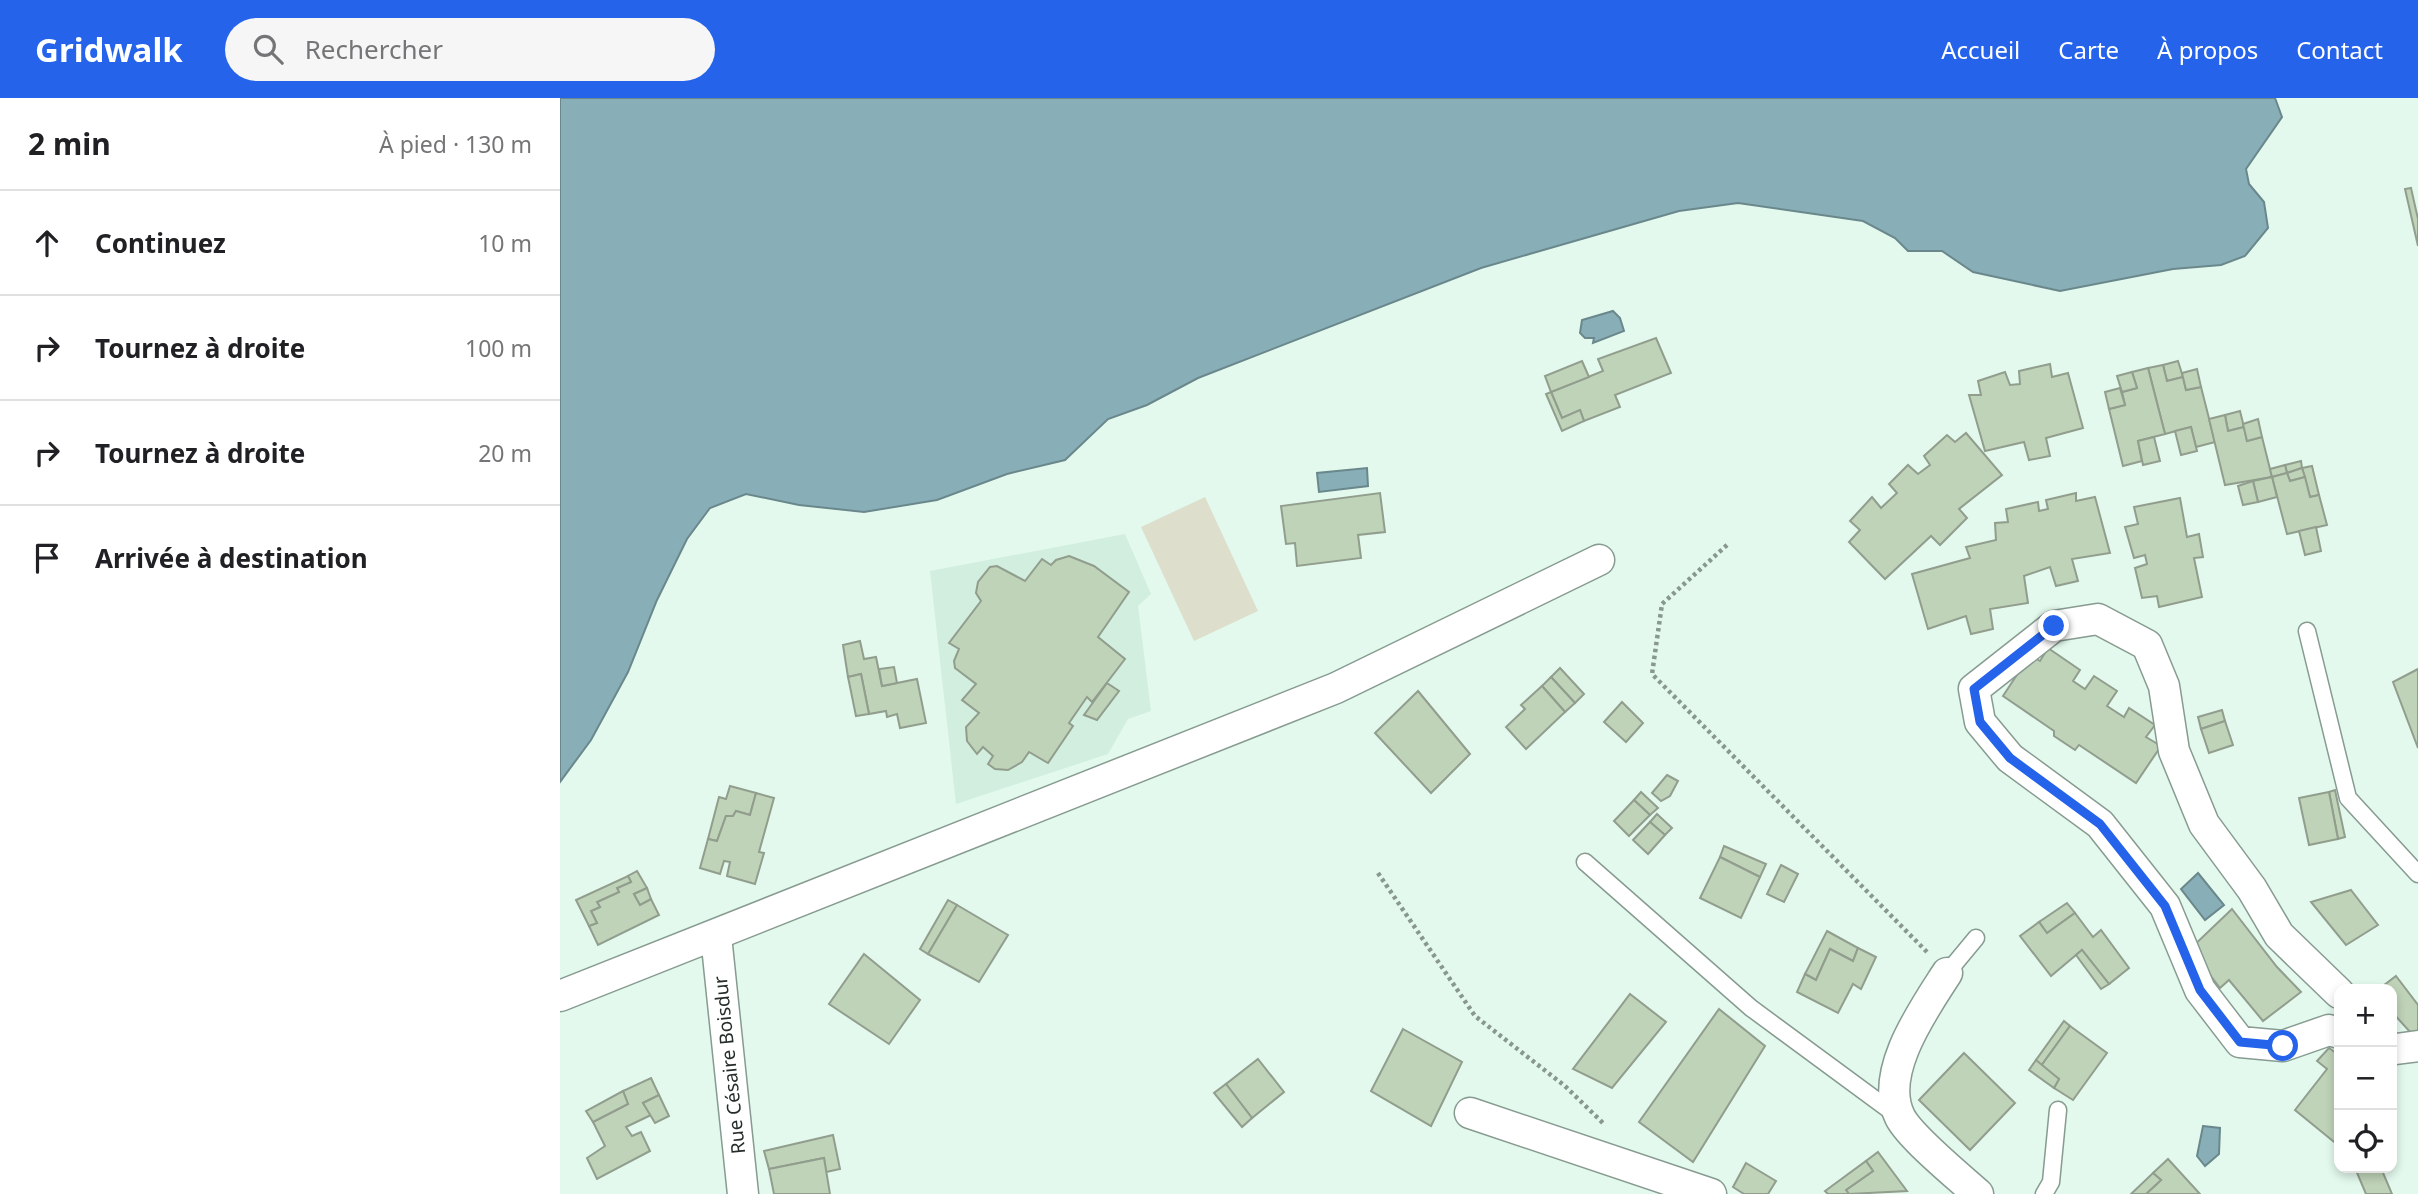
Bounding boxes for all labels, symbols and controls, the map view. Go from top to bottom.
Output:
search box [225,18,715,81]
text: Gridwalk [35,27,183,72]
icon: search [249,30,287,68]
text: Rechercher [305,31,443,67]
text: Accueil [1941,33,2020,66]
text: Carte [2058,33,2119,66]
text: À propos [2157,33,2258,66]
text: Contact [2296,33,2383,66]
text: 2 min [28,123,111,164]
text: À pied · 130 m [379,128,532,160]
icon: ahead [28,224,66,262]
text: Continuez [95,225,226,261]
text: 10 m [478,227,532,259]
icon: right [28,329,66,367]
text: Tournez à droite [95,330,305,366]
text: 100 m [465,332,532,364]
icon: right [28,434,66,472]
text: Tournez à droite [95,435,305,471]
text: 20 m [478,437,532,469]
icon: arrive [28,539,66,577]
text: Arrivée à destination [95,540,368,576]
route end [2038,610,2069,641]
street label: Rue Césaire Boisdur [707,975,751,1155]
map controls [2334,984,2397,1173]
button: + [2334,984,2397,1047]
route start [2267,1030,2298,1061]
button: − [2334,1047,2397,1110]
button: locate [2334,1110,2397,1173]

